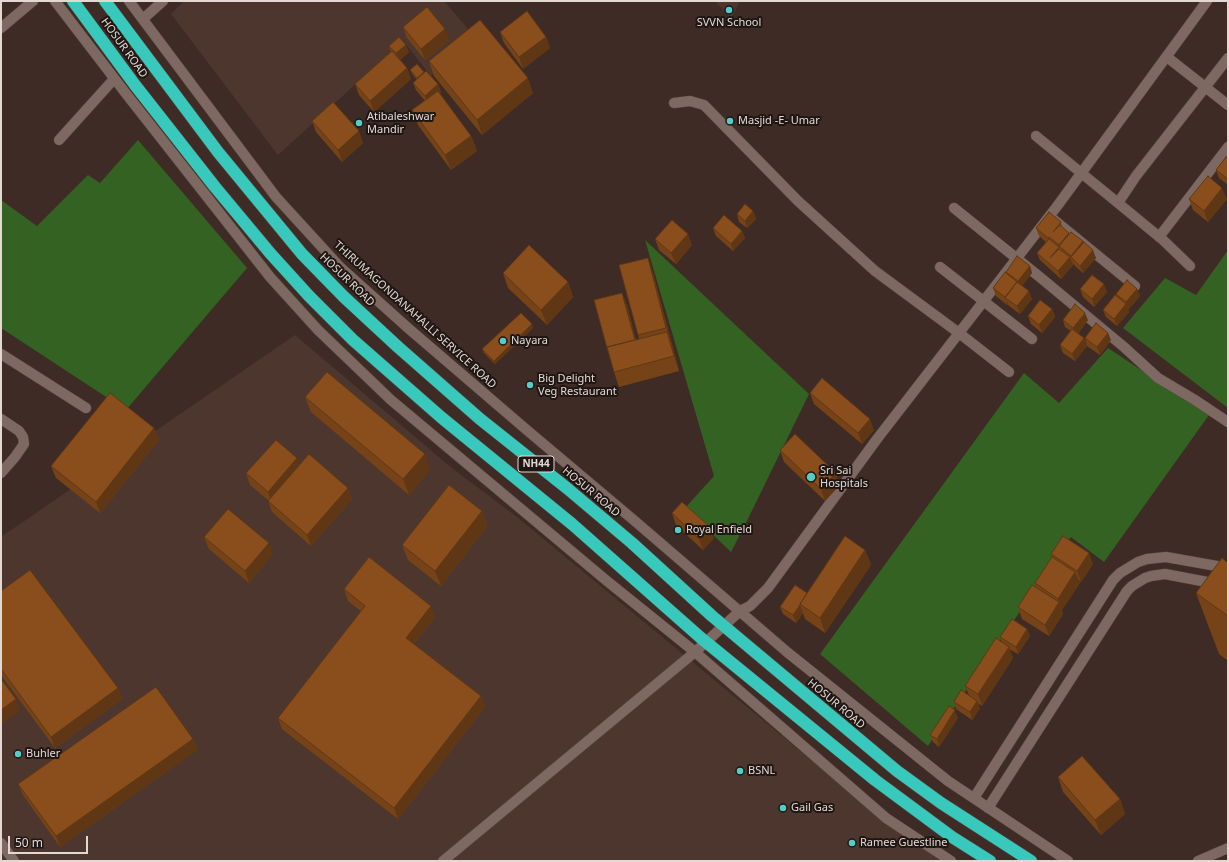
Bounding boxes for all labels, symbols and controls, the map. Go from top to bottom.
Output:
marker: SVVN School [724,5,734,15]
street label: HOSUR ROAD [98,15,150,81]
place label: SVVN School [697,16,761,30]
place label: Atibaleshwar Mandir [367,110,434,136]
place label: Masjid -E- Umar [738,114,820,128]
marker: Masjid -E- Umar [725,116,735,126]
marker: Atibaleshwar Mandir [354,118,364,128]
street label: THIRUMAGONDANAHALLI SERVICE ROAD [331,239,499,391]
street label: HOSUR ROAD [317,251,377,309]
place label: Nayara [511,334,548,348]
marker: Nayara [498,336,508,346]
place label: Big Delight Veg Restaurant [538,372,617,398]
marker: Big Delight Veg Restaurant [525,380,535,390]
road number: NH44 [518,456,554,472]
street label: HOSUR ROAD [560,464,622,520]
place label: Sri Sai Hospitals [820,464,868,490]
marker: Sri Sai Hospitals [805,471,817,483]
place label: Royal Enfield [686,523,752,537]
marker: Royal Enfield [673,525,683,535]
street label: HOSUR ROAD [805,676,867,732]
place label: Buhler [26,747,60,761]
marker: Buhler [13,749,23,759]
place label: BSNL [748,764,775,778]
marker: BSNL [735,766,745,776]
place label: Gail Gas [791,801,833,815]
marker: Gail Gas [778,803,788,813]
scale bar [10,828,90,854]
text: 50 m [15,834,43,851]
place label: Ramee Guestline [860,836,947,850]
marker: Ramee Guestline [847,838,857,848]

